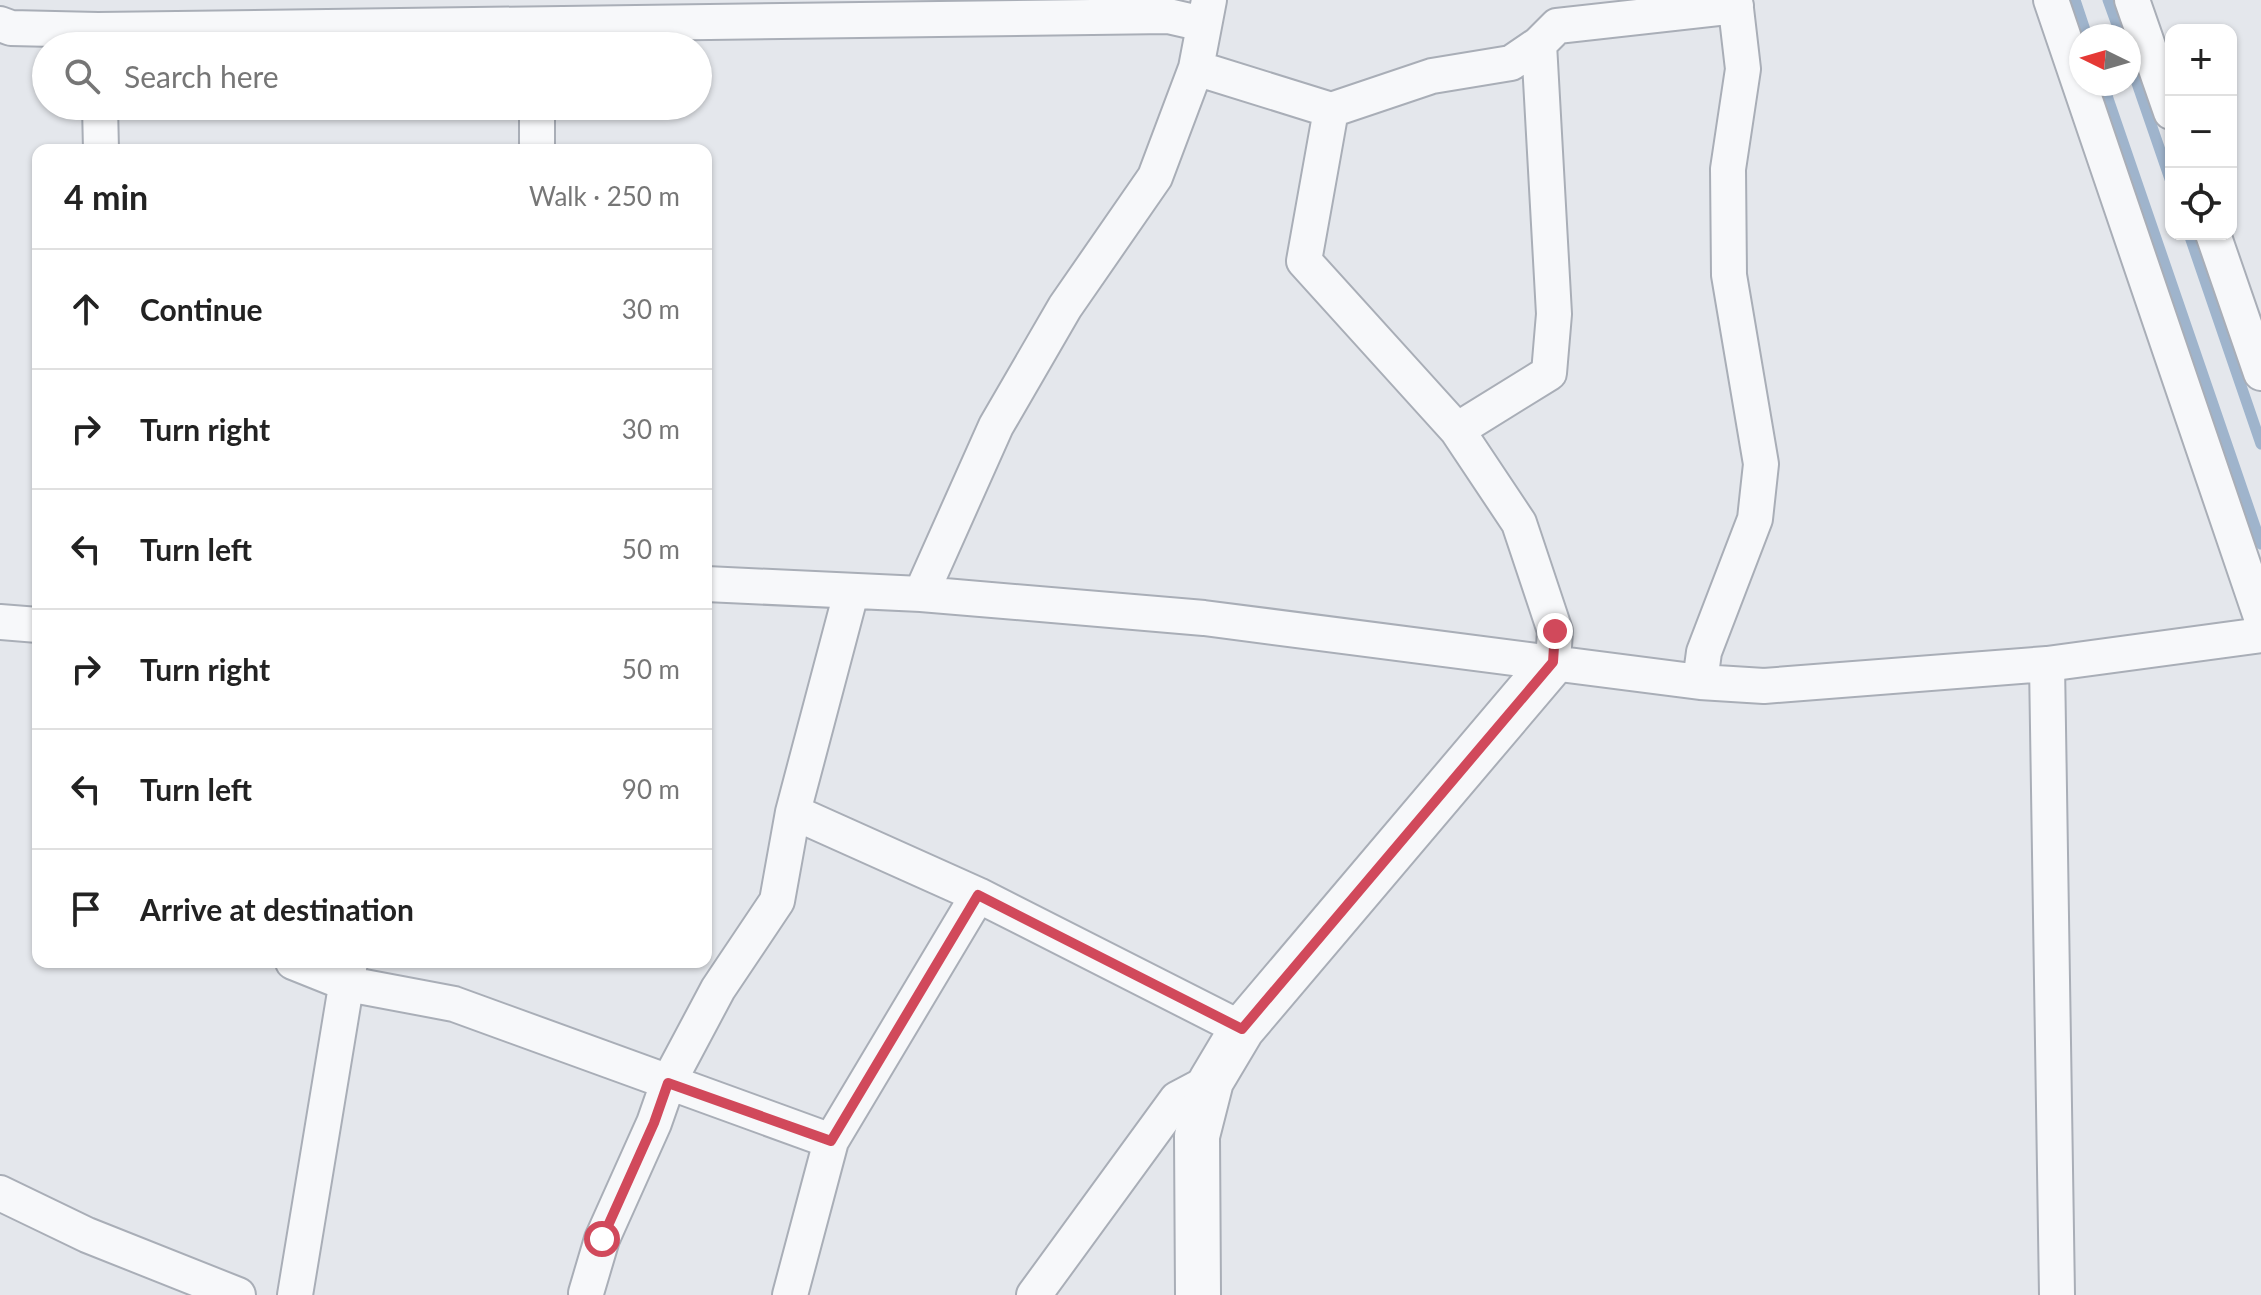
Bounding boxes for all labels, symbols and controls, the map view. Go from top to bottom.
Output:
north arrow [2069,24,2141,96]
map controls [2165,24,2237,240]
button: + [2165,24,2237,96]
search box [32,32,712,120]
icon: search [60,54,104,98]
text: Search here [124,58,279,94]
button: − [2165,96,2237,168]
button: locate [2165,168,2237,240]
text: 4 min [64,176,148,217]
text: Walk · 250 m [529,180,680,212]
icon: ahead [64,287,108,331]
text: Continue [140,291,263,327]
text: 30 m [622,293,680,325]
icon: right [64,407,108,451]
text: Turn right [140,411,270,447]
text: 30 m [622,413,680,445]
icon: left [64,527,108,571]
text: Turn left [140,531,252,567]
text: 50 m [622,533,680,565]
route end [1537,613,1573,649]
icon: right [64,647,108,691]
text: Turn right [140,651,270,687]
text: 50 m [622,653,680,685]
icon: left [64,767,108,811]
text: Turn left [140,771,252,807]
text: 90 m [622,773,680,805]
icon: arrive [64,887,108,931]
text: Arrive at destination [140,891,414,927]
route start [584,1221,620,1257]

